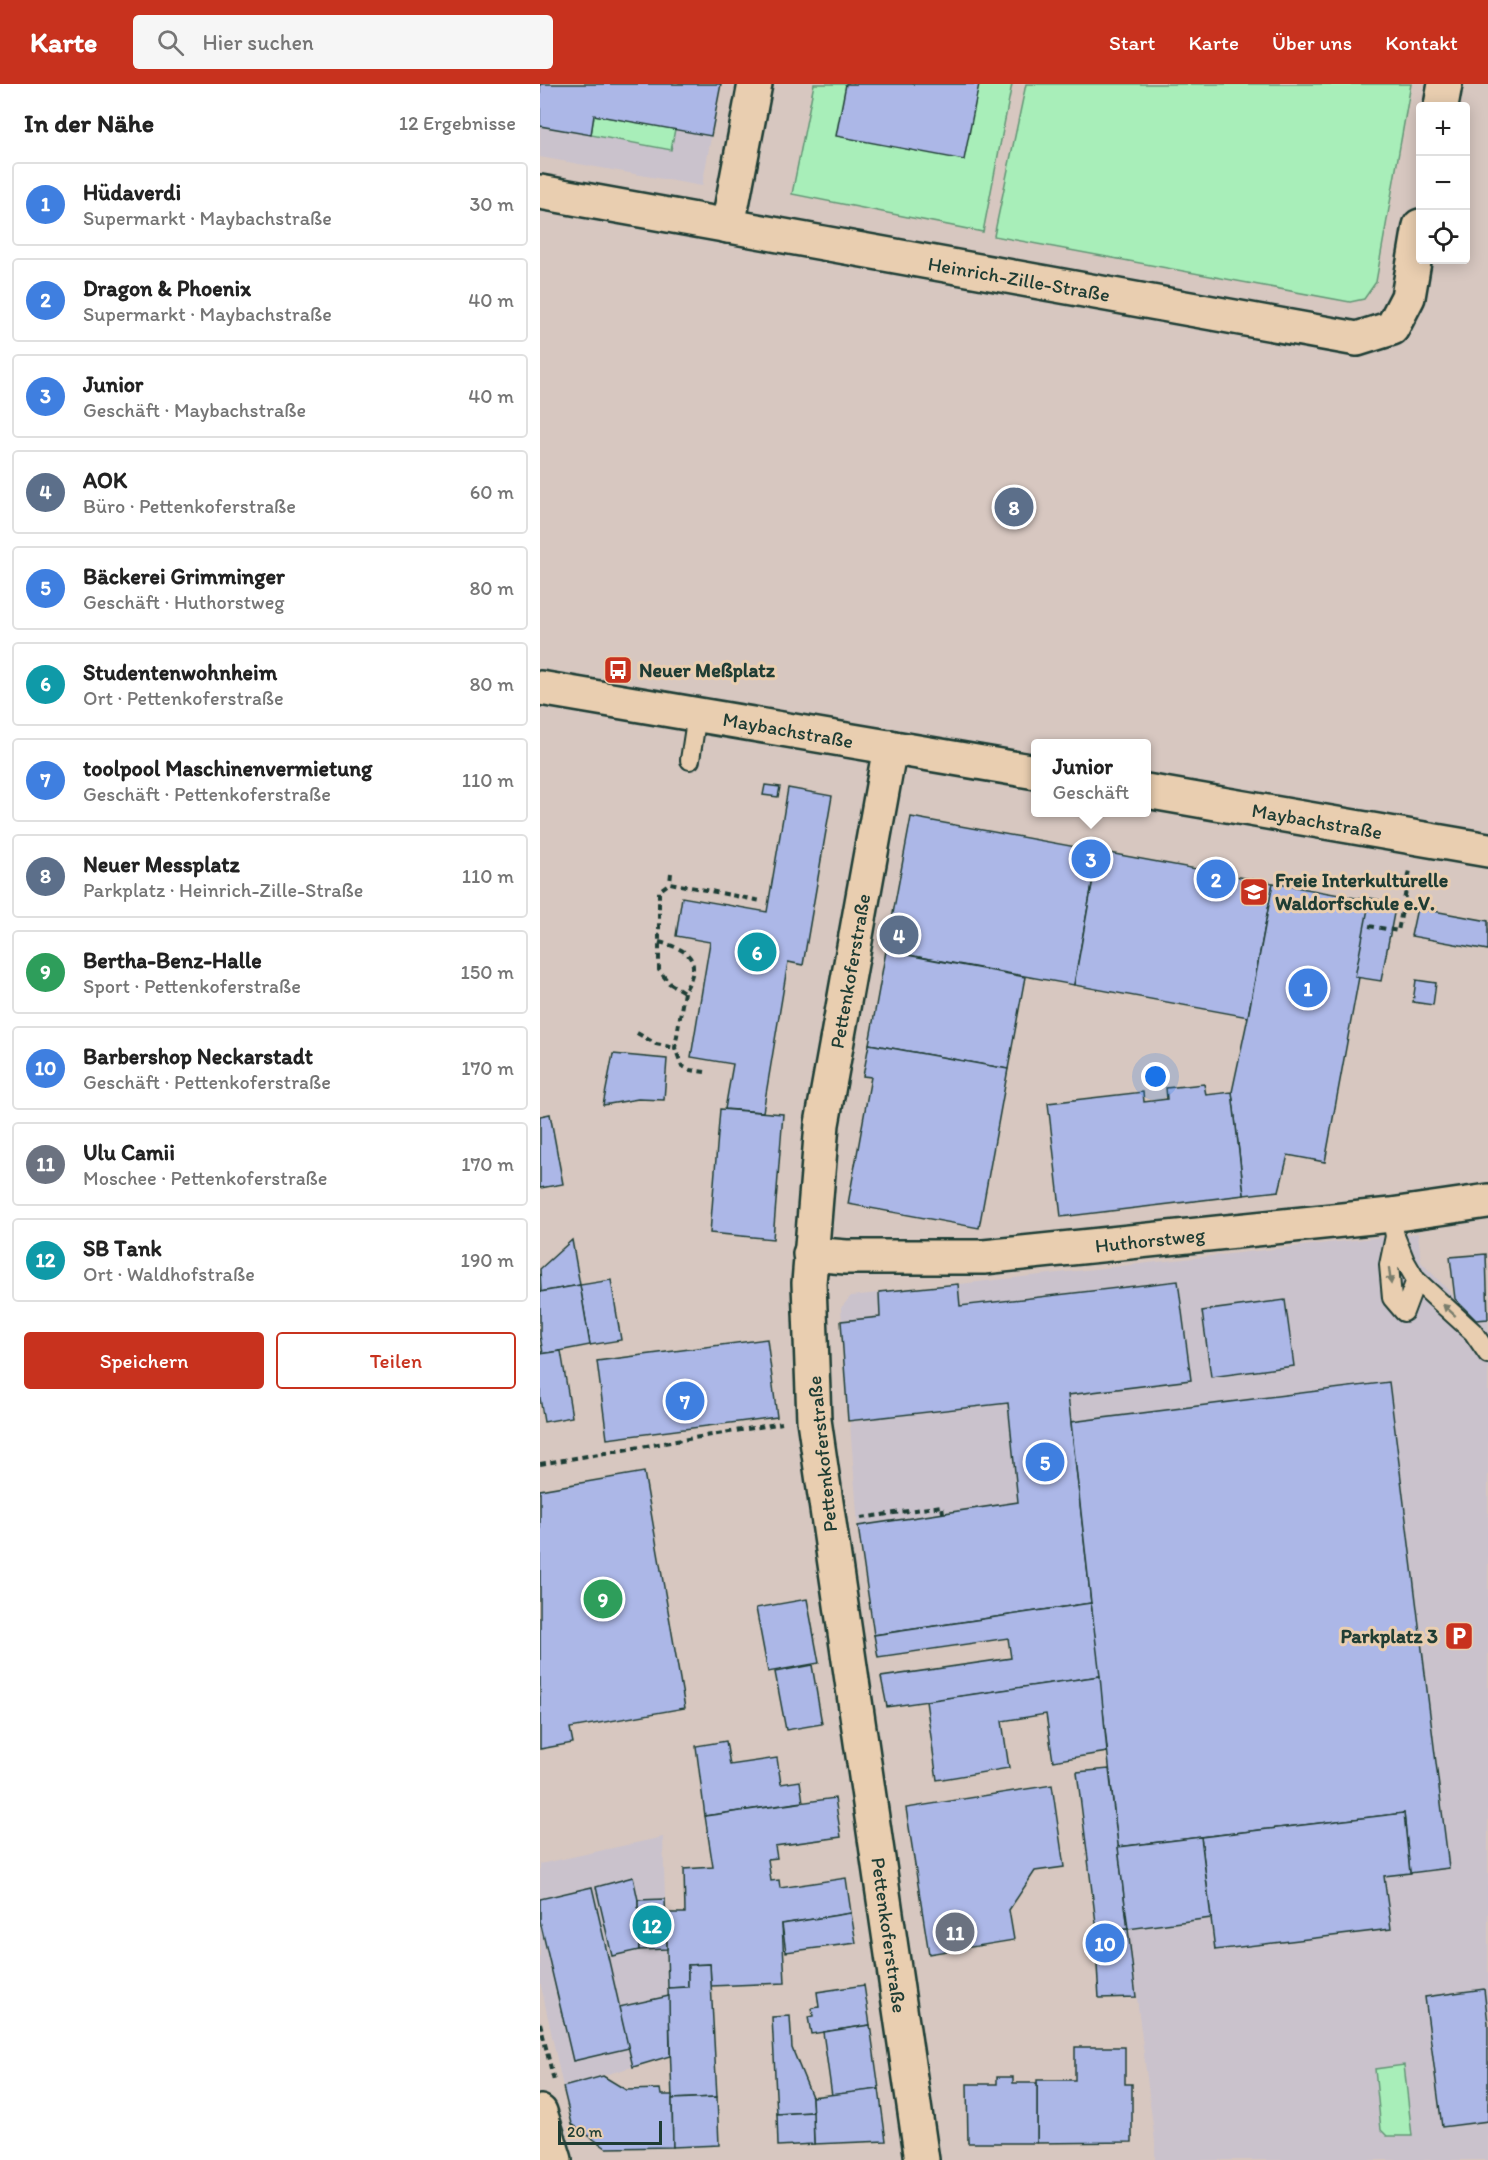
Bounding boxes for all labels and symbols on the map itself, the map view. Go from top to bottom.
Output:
street label: Heinrich-Zille-Straße [926,251,1112,307]
pin: 8 [994,484,1034,530]
bus stop icon: Neuer Meßplatz [602,654,634,686]
place label: Neuer Meßplatz [639,658,776,683]
street label: Maybachstraße [721,707,855,753]
street label: Maybachstraße [1250,798,1384,844]
pin: 3 [1072,836,1110,882]
pin: 2 [1196,856,1236,902]
place label: Freie Interkulturelle Waldorfschule e.V. [1275,868,1449,915]
school or university icon: Freie Interkulturelle Waldorfschule e.V. [1238,876,1270,908]
street label: Pettenkoferstraße [825,892,875,1050]
pin: 4 [880,912,918,958]
pin: 6 [738,930,776,974]
pin: 1 [1288,966,1328,1010]
your location [1141,1062,1170,1091]
street label: Huthorstweg [1094,1222,1207,1258]
one-way arrow [1385,1267,1395,1286]
one-way arrow [1442,1304,1457,1317]
street label: Pettenkoferstraße [802,1375,842,1533]
pin: 7 [666,1378,704,1424]
pin: 5 [1026,1440,1064,1484]
pin: 9 [584,1576,622,1622]
parking icon: Parkplatz 3 [1443,1620,1475,1652]
place label: Parkplatz 3 [1340,1624,1438,1649]
street label: Pettenkoferstraße [866,1856,912,2014]
pin: 12 [632,1902,672,1948]
pin: 11 [936,1910,974,1954]
pin: 10 [1086,1920,1124,1966]
scale bar [558,2118,662,2146]

